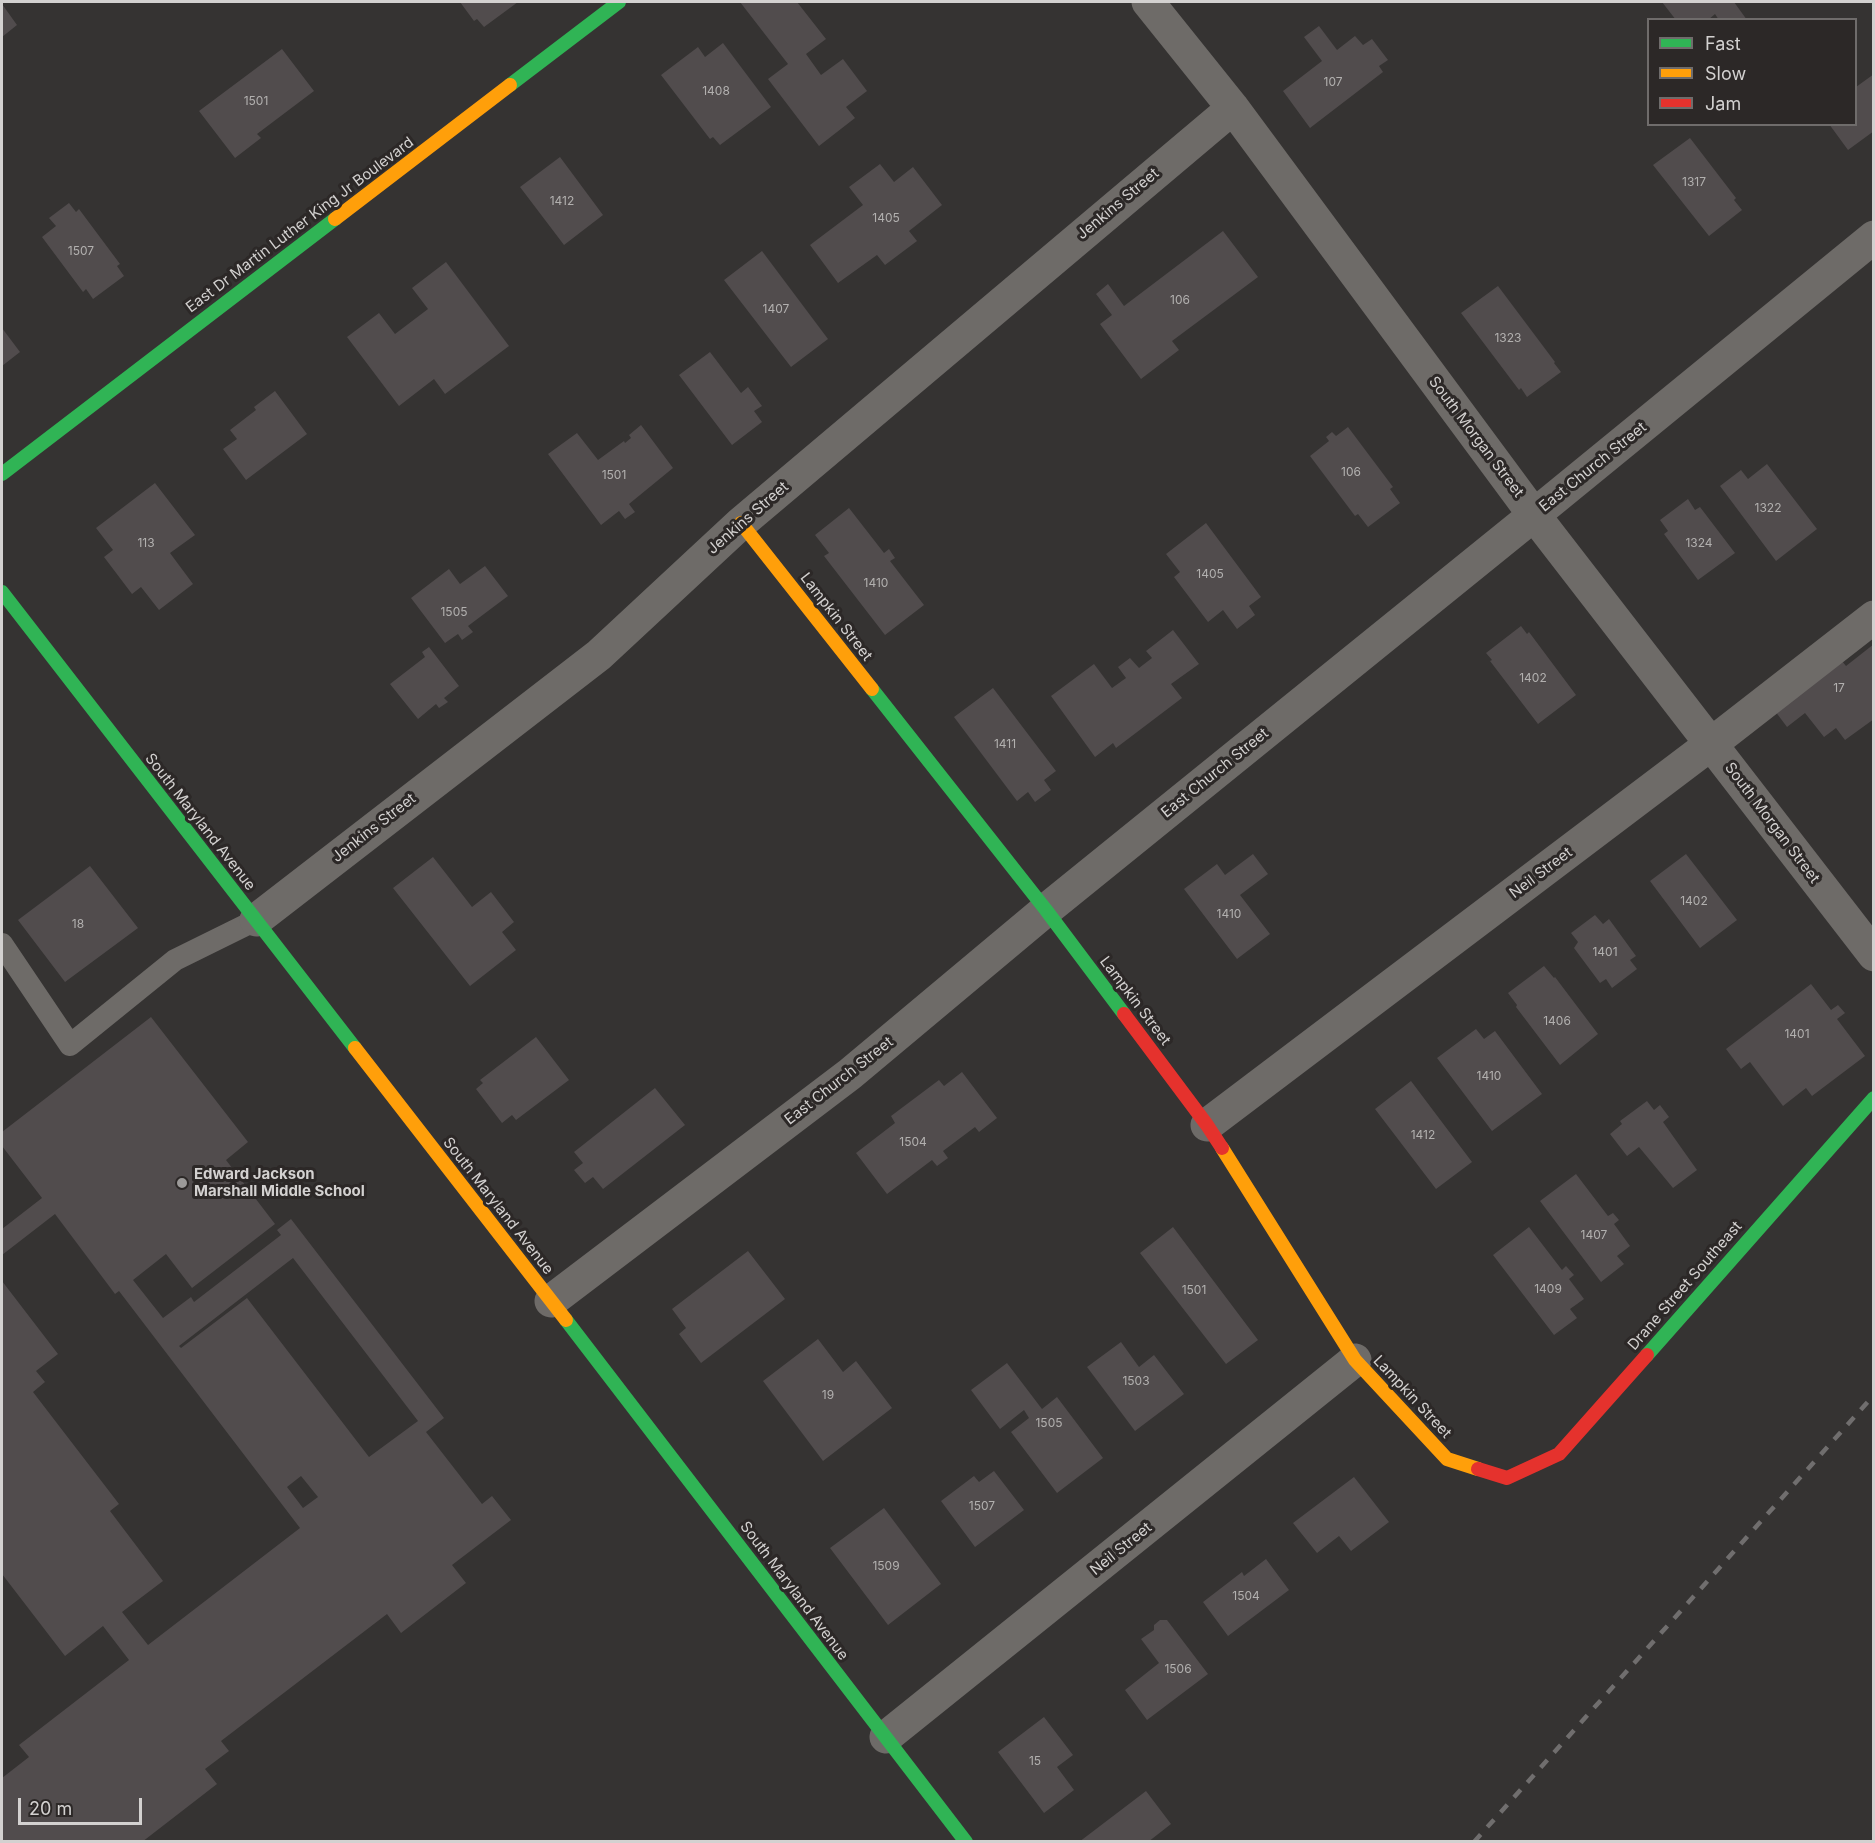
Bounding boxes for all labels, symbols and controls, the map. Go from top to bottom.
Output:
legend [1647,18,1857,126]
text: Fast [1705,33,1741,54]
text: Slow [1705,63,1746,84]
house number: 107 [1323,75,1343,89]
house number: 1408 [702,84,730,98]
text: Jam [1705,93,1741,114]
house number: 1501 [244,94,268,108]
street label: East Dr Martin Luther King Jr Boulevard [183,134,417,316]
street label: Jenkins Street [1073,165,1163,243]
house number: 1317 [1682,175,1706,189]
house number: 1412 [550,194,574,208]
house number: 1405 [872,211,900,225]
house number: 1507 [68,244,94,258]
house number: 106 [1170,293,1190,307]
house number: 1407 [763,302,789,316]
house number: 1323 [1494,331,1522,345]
street label: South Morgan Street [1425,373,1527,501]
street label: East Church Street [1536,418,1650,516]
house number: 106 [1341,465,1361,479]
house number: 1501 [602,468,626,482]
street label: Jenkins Street [704,478,792,558]
house number: 1322 [1755,501,1781,515]
house number: 113 [137,536,155,550]
house number: 1324 [1685,536,1713,550]
house number: 1405 [1196,567,1224,581]
street label: Lampkin Street [796,569,876,665]
house number: 1410 [864,576,888,590]
house number: 1505 [440,605,468,619]
house number: 1402 [1519,671,1547,685]
house number: 17 [1833,681,1845,695]
street label: East Church Street [1158,724,1272,822]
house number: 1411 [994,737,1016,751]
street label: South Maryland Avenue [141,750,259,894]
street label: South Morgan Street [1721,759,1823,887]
street label: Jenkins Street [329,790,419,866]
street label: Neil Street [1506,844,1576,902]
house number: 1402 [1680,894,1708,908]
house number: 1410 [1217,907,1241,921]
house number: 18 [72,917,84,931]
house number: 1401 [1592,945,1618,959]
street label: Lampkin Street [1096,953,1174,1049]
house number: 1406 [1543,1014,1571,1028]
house number: 1401 [1784,1027,1810,1041]
street label: East Church Street [781,1033,897,1129]
house number: 1410 [1477,1069,1501,1083]
house number: 1412 [1411,1128,1435,1142]
street label: South Maryland Avenue [439,1134,557,1278]
house number: 1504 [899,1135,927,1149]
place label: Edward Jackson Marshall Middle School [194,1165,365,1200]
marker: Edward Jackson Marshall Middle School [175,1176,189,1190]
street label: Drane Street Southeast [1624,1218,1746,1354]
house number: 1407 [1581,1228,1607,1242]
house number: 1409 [1534,1282,1562,1296]
house number: 1501 [1182,1283,1206,1297]
street label: Lampkin Street [1369,1352,1455,1442]
house number: 1503 [1122,1374,1150,1388]
house number: 19 [822,1388,834,1402]
house number: 1505 [1035,1416,1063,1430]
house number: 1507 [969,1499,995,1513]
street label: South Maryland Avenue [736,1518,852,1664]
street label: Neil Street [1087,1519,1155,1579]
house number: 1509 [872,1559,900,1573]
house number: 1504 [1232,1589,1260,1603]
house number: 1506 [1164,1662,1192,1676]
house number: 15 [1029,1754,1041,1768]
scale bar [21,1786,146,1824]
text: 20 m [29,1798,72,1819]

